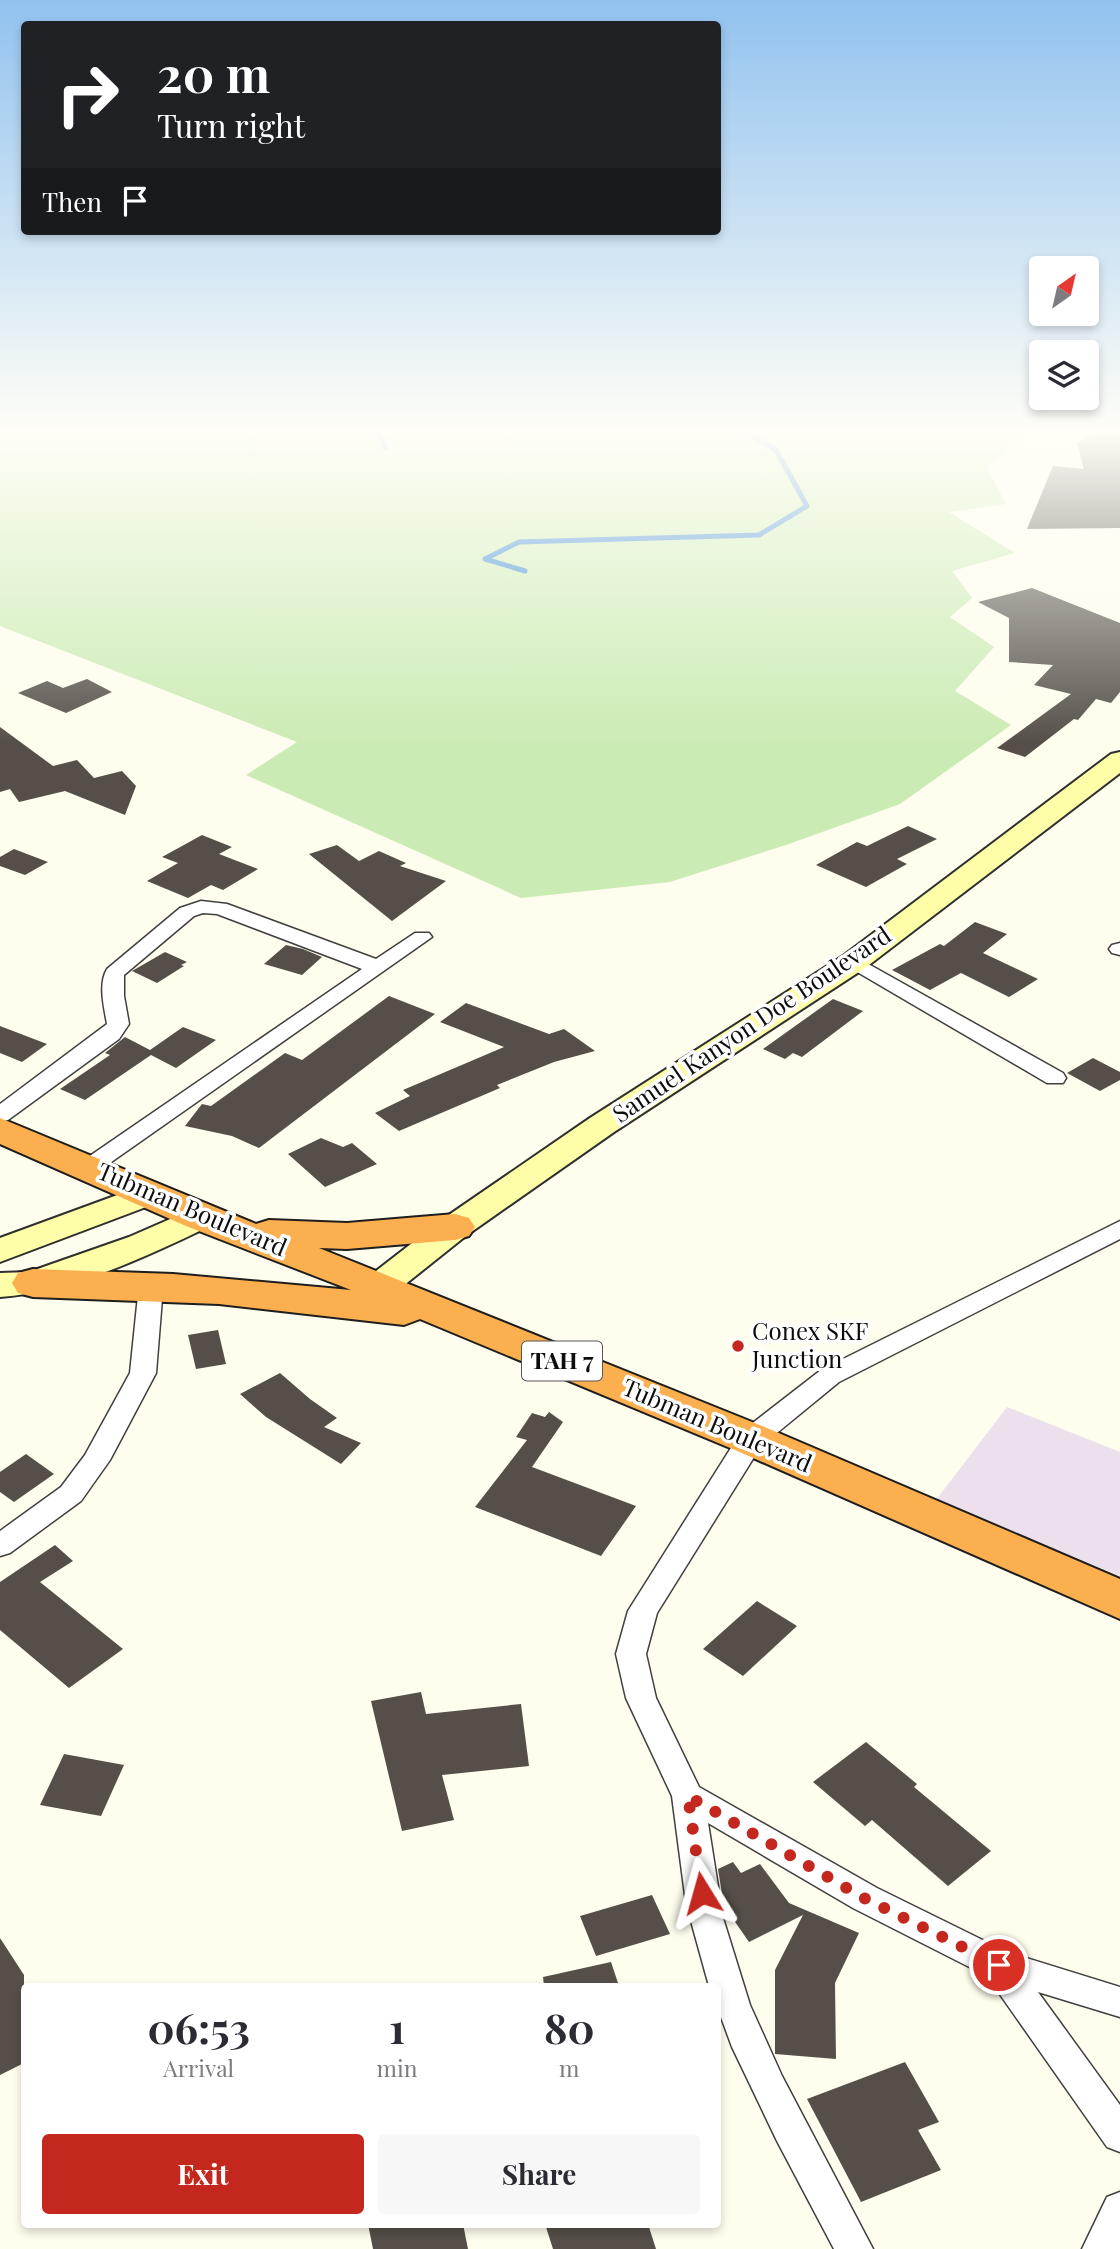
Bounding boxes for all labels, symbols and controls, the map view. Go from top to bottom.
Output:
text: 20 m [157,40,270,105]
icon: right [42,49,133,140]
text: Turn right [157,103,305,146]
icon: arrive [116,182,154,220]
text: Then [42,184,102,219]
north arrow [1029,256,1099,326]
map controls [1029,256,1099,410]
button: layers [1029,340,1099,410]
street label: Samuel Kanyon Doe Boulevard [605,918,896,1129]
street label: Tubman Boulevard [93,1154,292,1263]
place label: Conex SKF Junction [751,1314,868,1374]
marker: Conex SKF Junction [730,1338,746,1354]
road number: TAH 7 [522,1342,602,1380]
street label: Tubman Boulevard [618,1370,817,1479]
position arrow [665,1856,739,1930]
pin [969,1935,1029,1995]
icon: arrive [980,1946,1018,1984]
text: 06:53 [147,1999,250,2055]
text: 1 [389,1999,405,2055]
text: 80 [544,1999,595,2055]
text: Arrival [163,2052,234,2083]
text: min [377,2052,417,2083]
text: m [559,2052,579,2083]
button: Exit [42,2134,364,2214]
button: Share [378,2134,700,2214]

